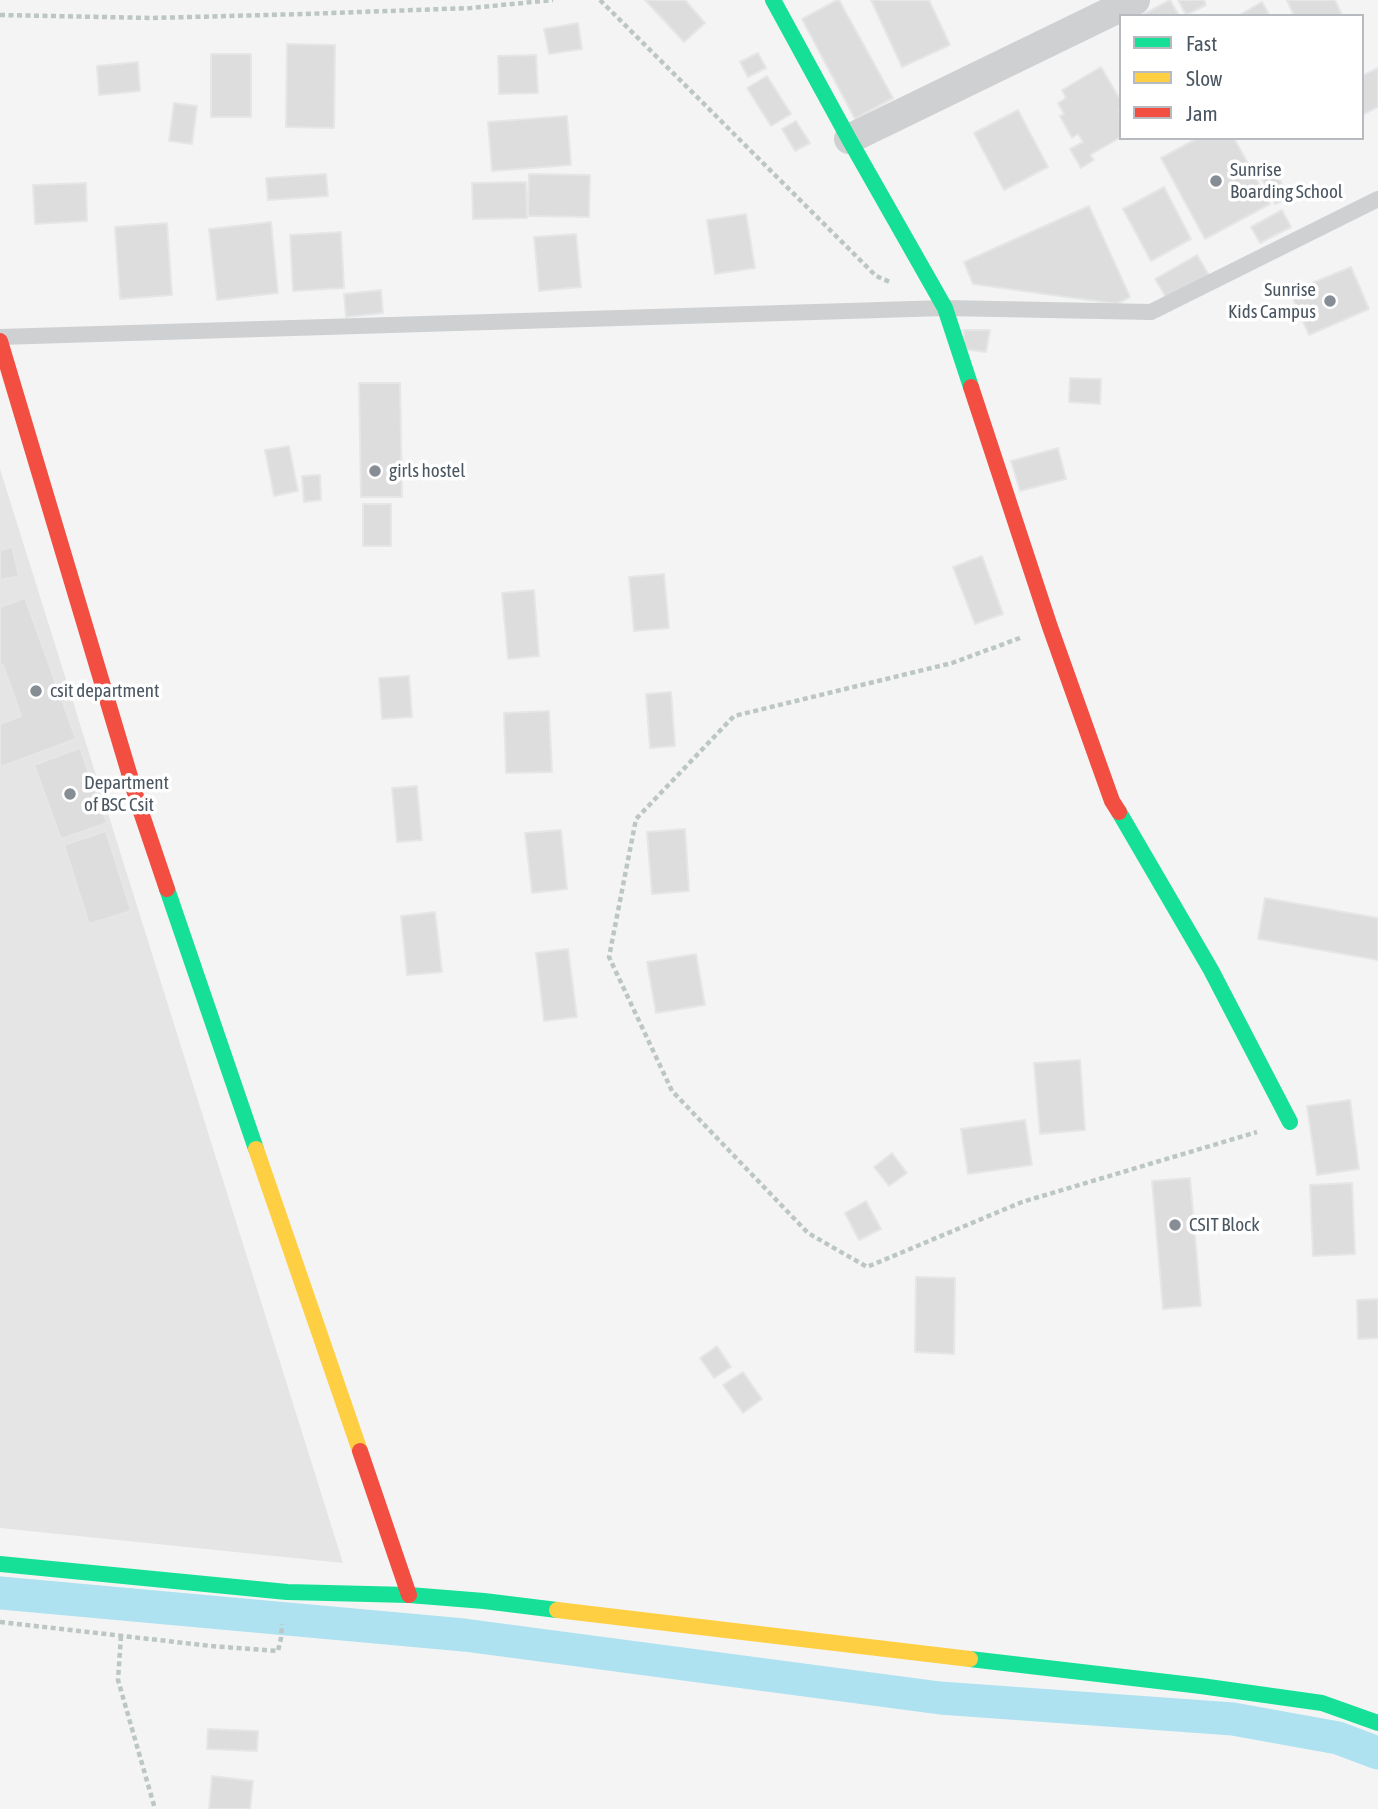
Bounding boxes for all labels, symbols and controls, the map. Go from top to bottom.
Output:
legend [1119,14,1364,140]
text: Fast [1186,31,1217,55]
text: Slow [1186,66,1222,90]
text: Jam [1186,101,1218,125]
place label: Sunrise Boarding School [1230,159,1343,203]
marker: Sunrise Boarding School [1208,173,1224,189]
place label: Sunrise Kids Campus [1228,279,1316,323]
marker: Sunrise Kids Campus [1322,293,1338,309]
place label: girls hostel [389,460,465,482]
marker: girls hostel [367,463,383,479]
place label: csit department [50,680,160,702]
marker: csit department [28,683,44,699]
place label: Department of BSC Csit [84,772,169,816]
marker: Department of BSC Csit [62,786,78,802]
place label: CSIT Block [1189,1214,1259,1236]
marker: CSIT Block [1167,1217,1183,1233]

